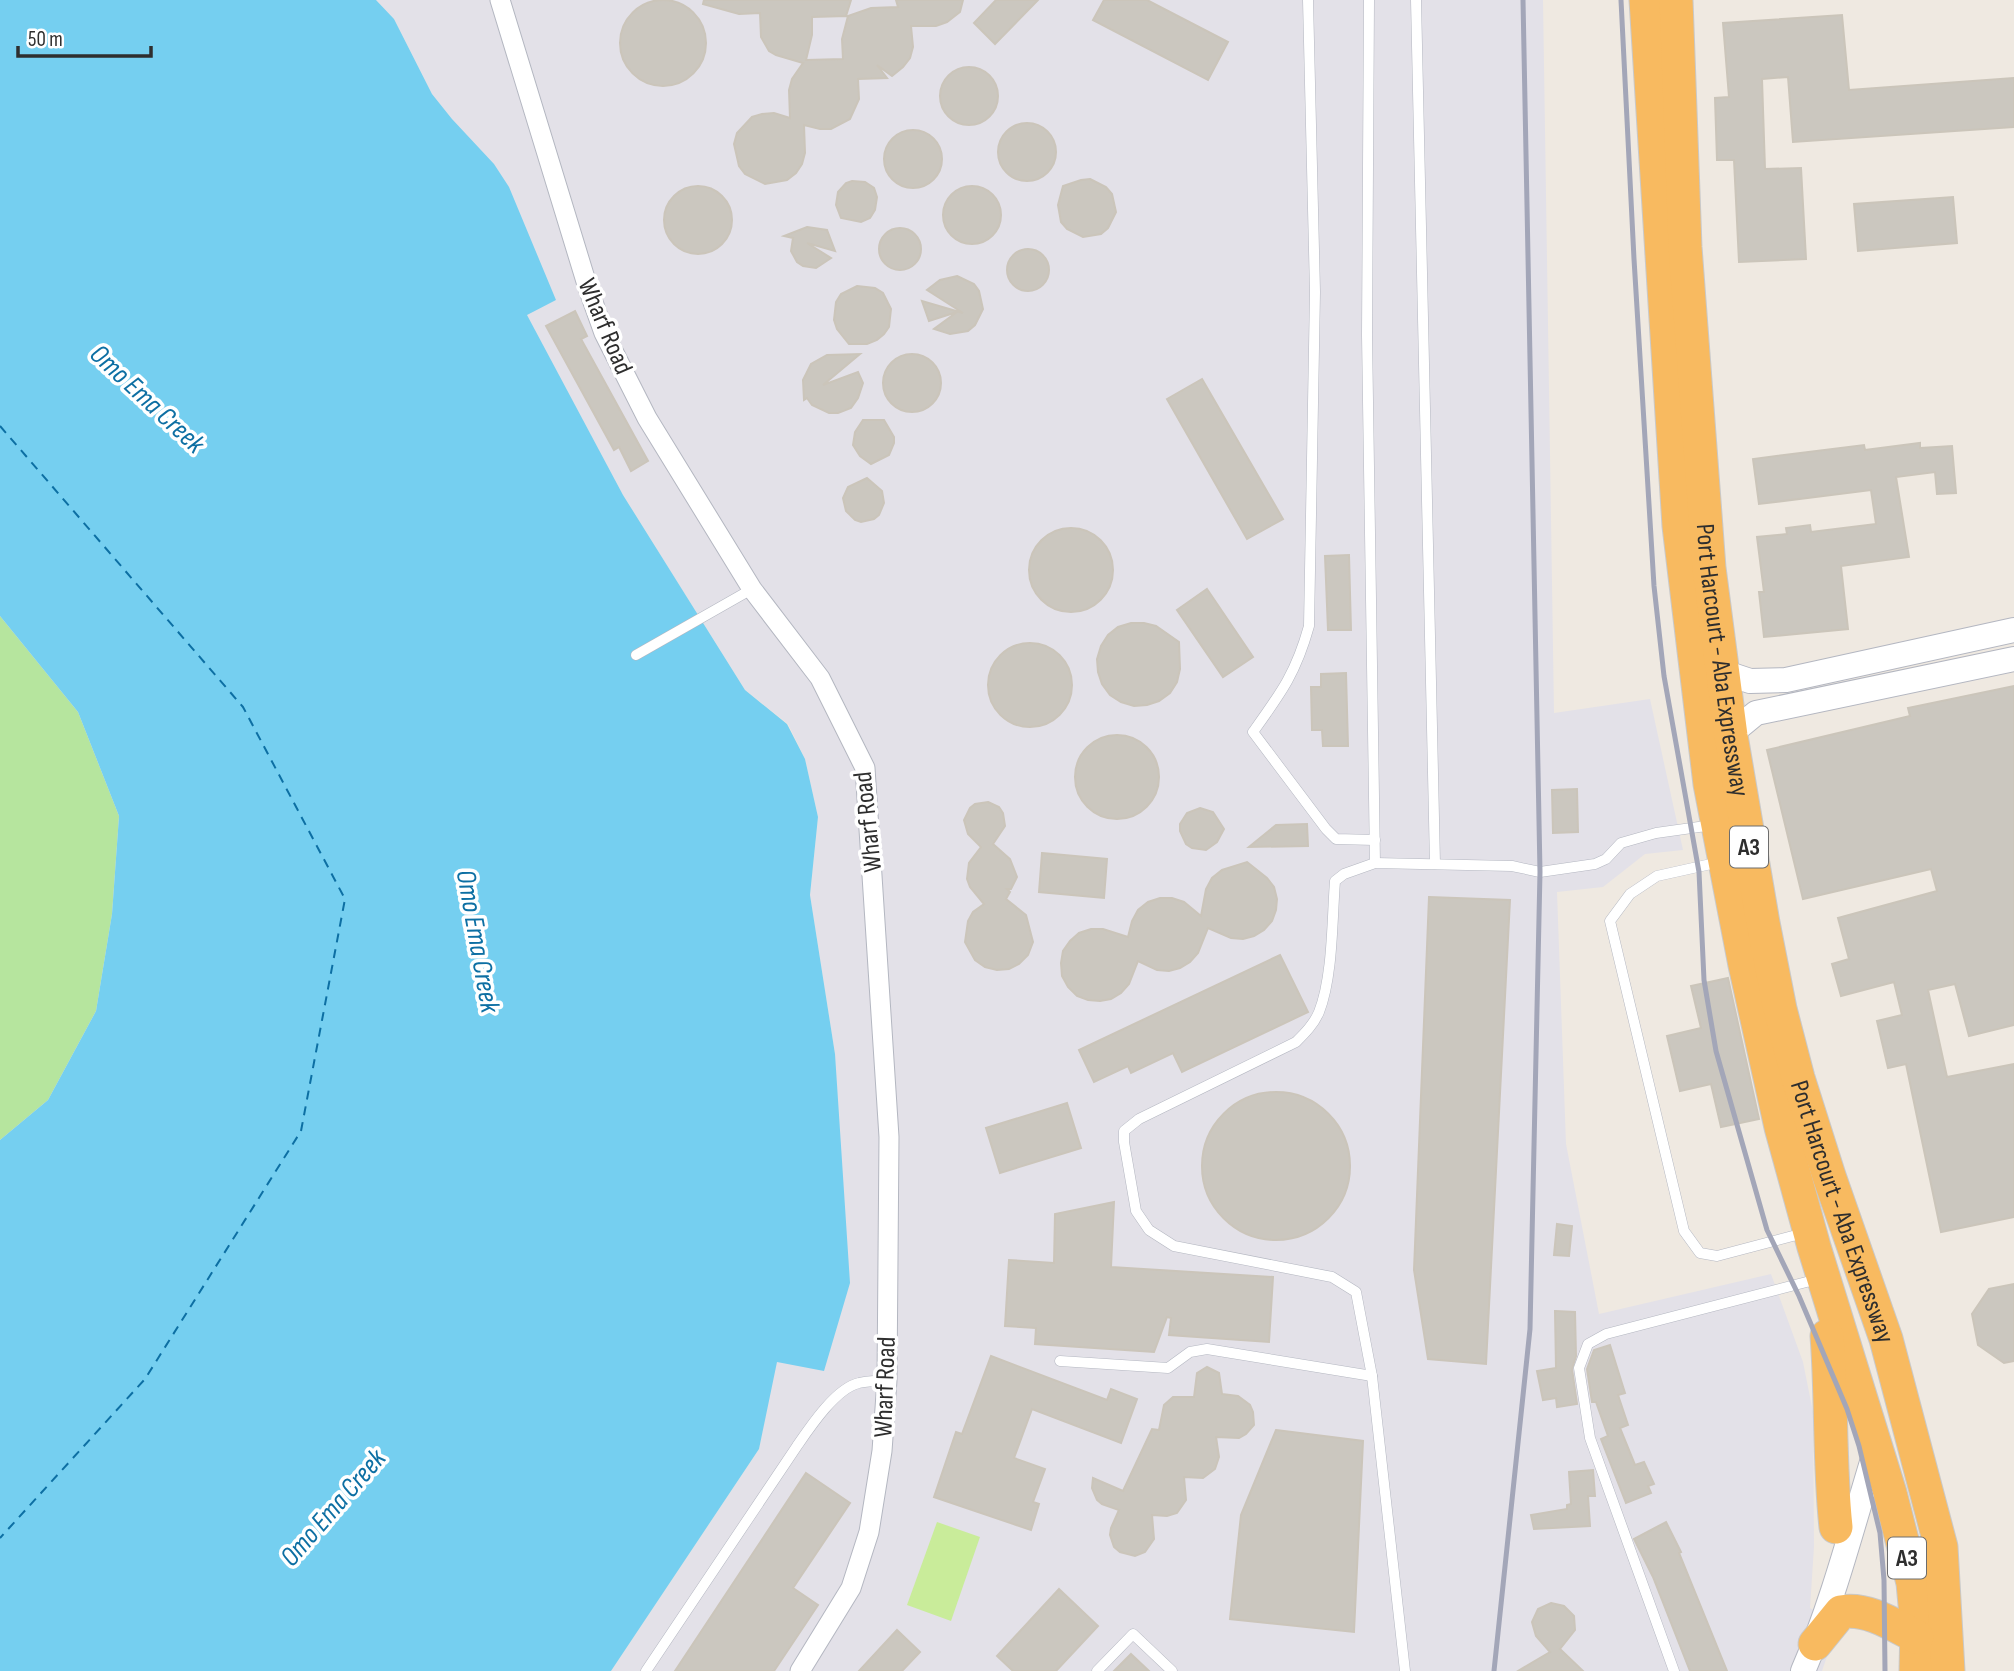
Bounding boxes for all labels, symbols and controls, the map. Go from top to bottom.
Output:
scale bar [18,14,150,58]
text: 50 m [28,27,63,52]
street label: Wharf Road [571,274,639,379]
water label: Omo Ema Creek [83,338,212,462]
street label: Port Harcourt - Aba Expressway [1689,522,1755,799]
street label: Wharf Road [848,770,889,874]
road number: A3 [1730,826,1768,868]
water label: Omo Ema Creek [449,867,507,1017]
street label: Port Harcourt - Aba Expressway [1783,1077,1900,1347]
street label: Wharf Road [868,1336,903,1438]
water label: Omo Ema Creek [273,1441,394,1573]
road number: A3 [1888,1538,1926,1578]

